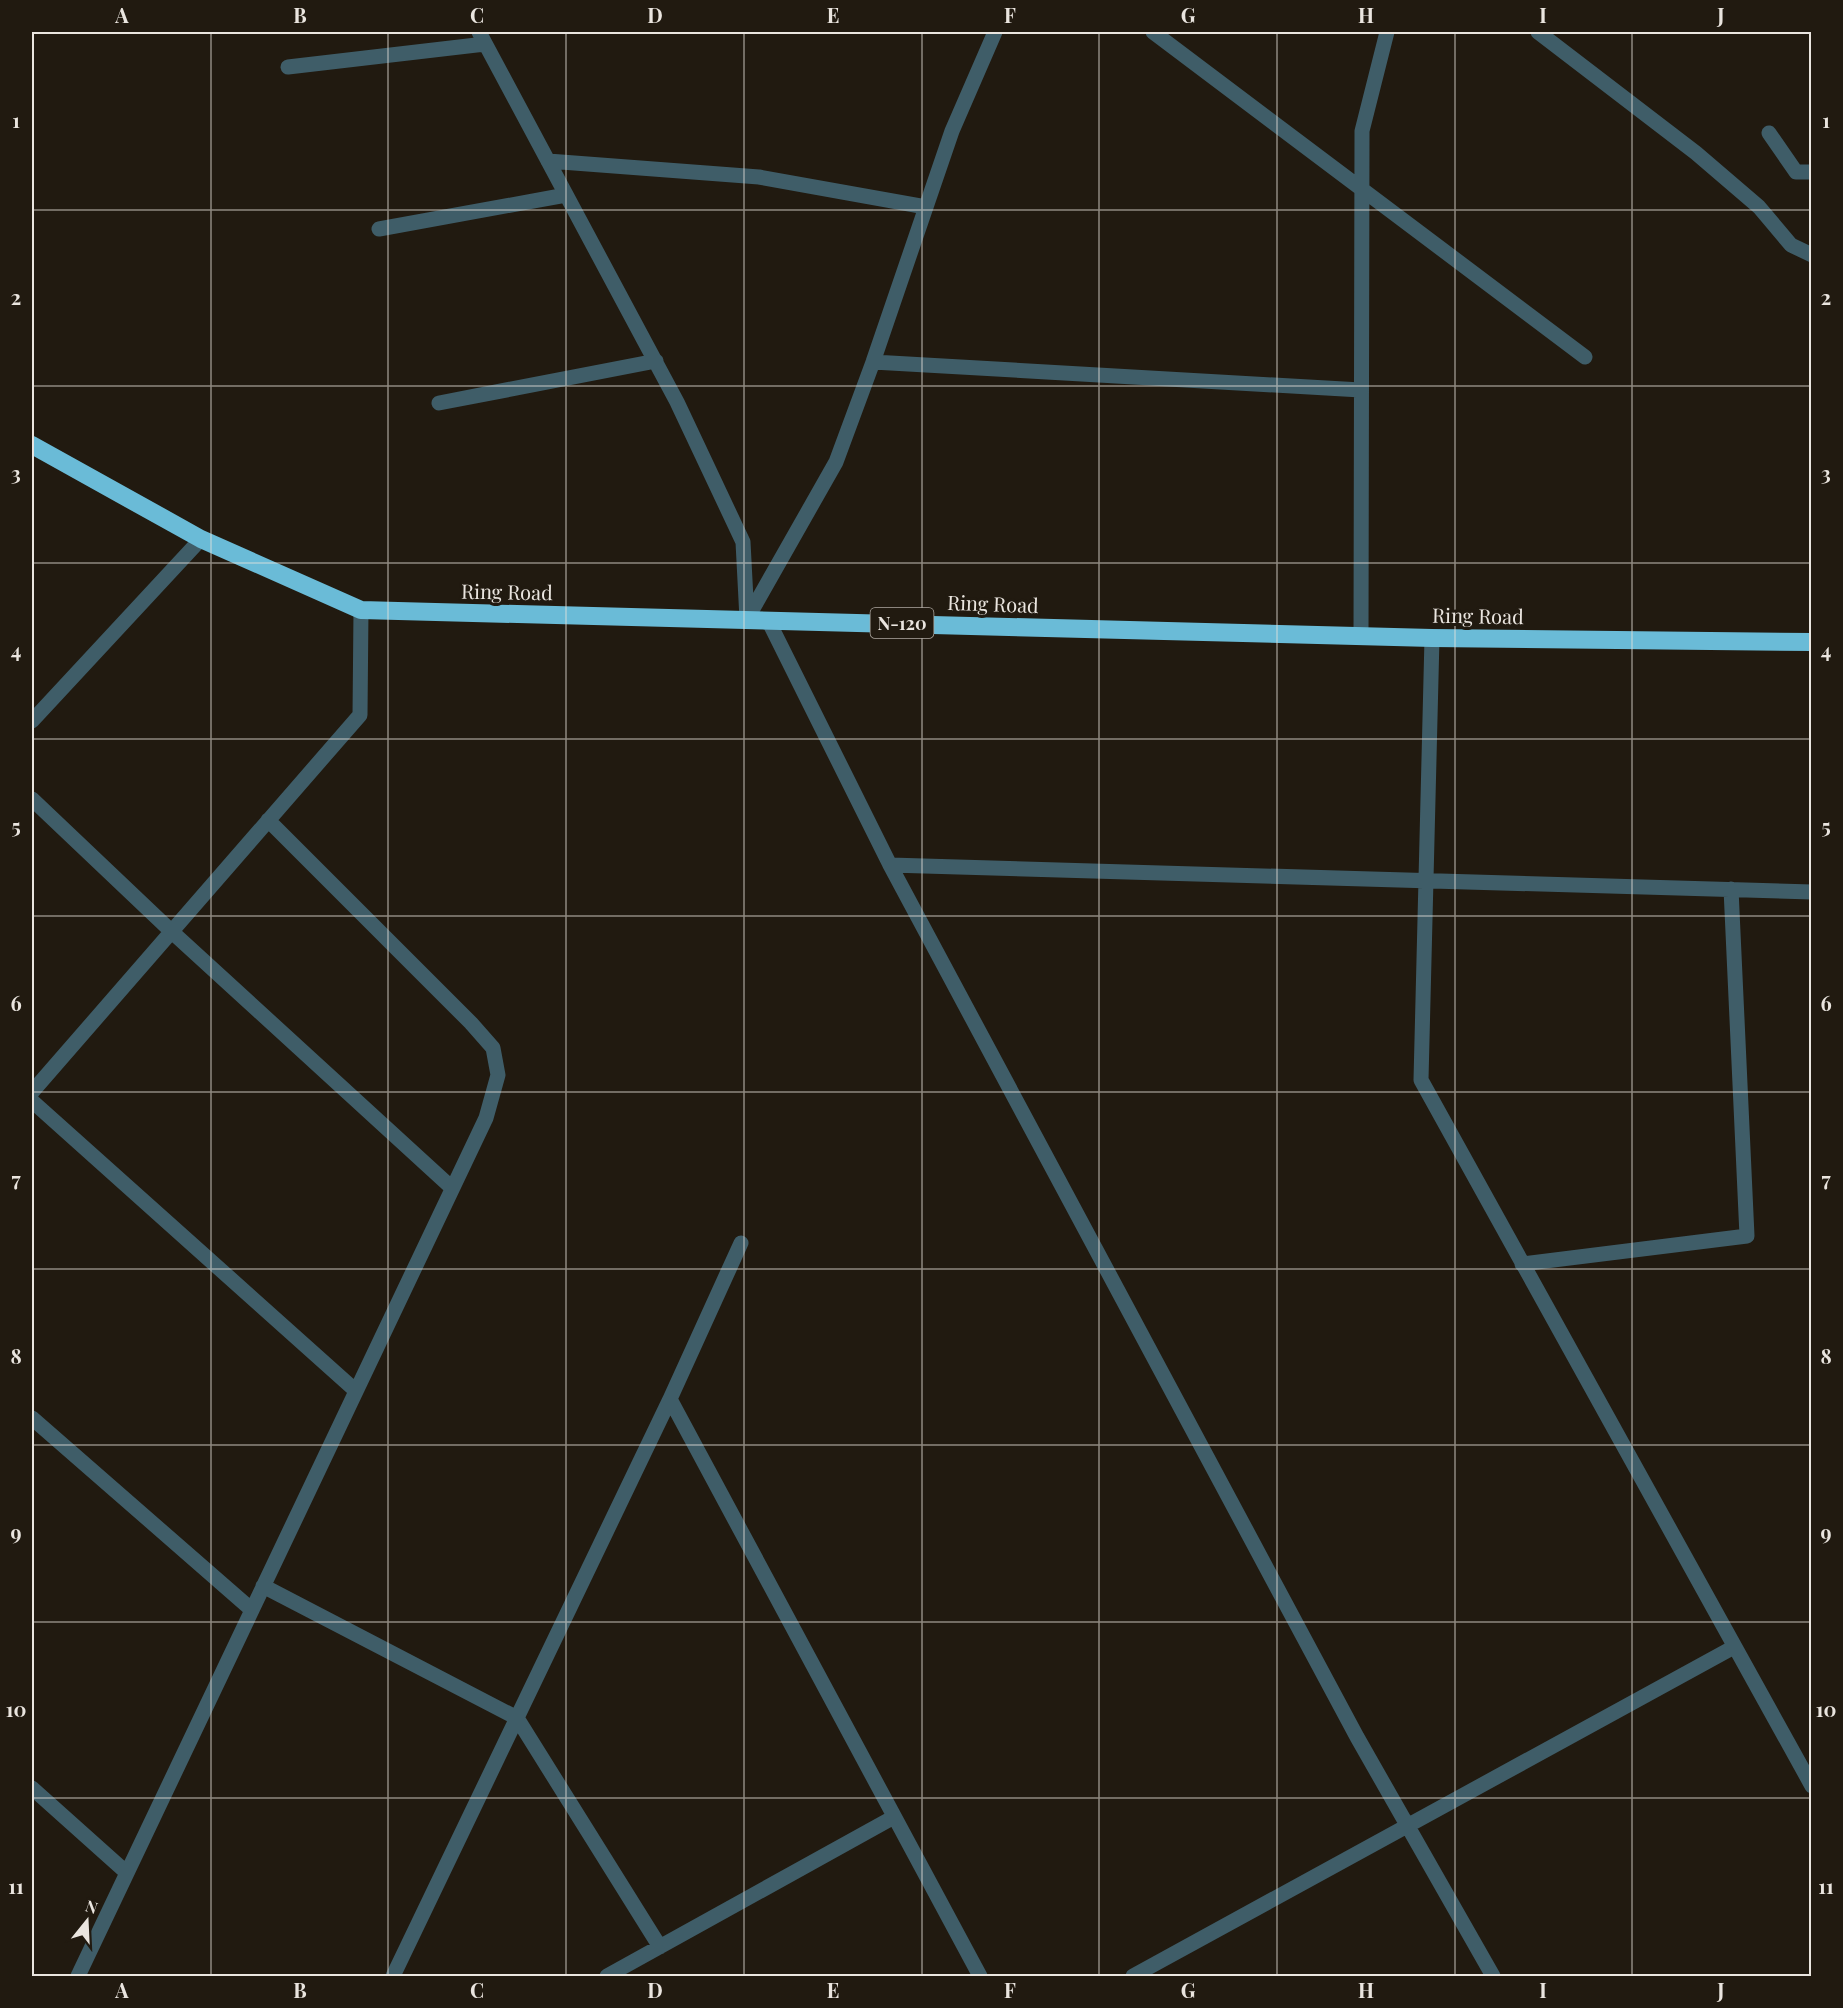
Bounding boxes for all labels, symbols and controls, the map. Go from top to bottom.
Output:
text: A [114,1,129,28]
text: B [293,1,307,28]
text: C [470,1,484,28]
text: D [647,1,663,28]
text: E [827,1,839,28]
text: F [1004,1,1016,28]
text: G [1181,1,1196,28]
text: H [1358,1,1374,28]
text: I [1539,1,1547,28]
text: J [1716,1,1725,28]
text: 1 [12,106,20,133]
text: 1 [1822,106,1830,133]
text: 2 [11,283,21,310]
text: 2 [1821,283,1831,310]
text: 3 [11,459,21,486]
text: 3 [1821,459,1831,486]
street label: Ring Road [461,577,553,605]
street label: Ring Road [947,588,1040,618]
street label: Ring Road [1432,601,1524,629]
road number: N-120 [870,608,934,638]
text: 4 [11,636,21,663]
text: 4 [1821,636,1831,663]
text: 5 [11,812,21,839]
text: 5 [1821,812,1831,839]
text: 6 [10,989,22,1016]
text: 6 [1820,989,1832,1016]
text: 7 [11,1165,21,1192]
text: 7 [1821,1165,1831,1192]
text: 8 [10,1342,22,1369]
text: 8 [1820,1342,1832,1369]
text: 9 [10,1518,22,1545]
text: 9 [1820,1518,1832,1545]
text: 10 [6,1695,26,1722]
text: 10 [1816,1695,1836,1722]
text: 11 [8,1872,24,1899]
text: 11 [1818,1872,1834,1899]
north arrow [57,1891,117,1951]
text: N [83,1894,101,1918]
text: A [114,1976,129,2003]
text: B [293,1976,307,2003]
text: C [470,1976,484,2003]
text: D [647,1976,663,2003]
text: E [827,1976,839,2003]
text: F [1004,1976,1016,2003]
text: G [1181,1976,1196,2003]
text: H [1358,1976,1374,2003]
text: I [1539,1976,1547,2003]
text: J [1716,1976,1725,2003]

